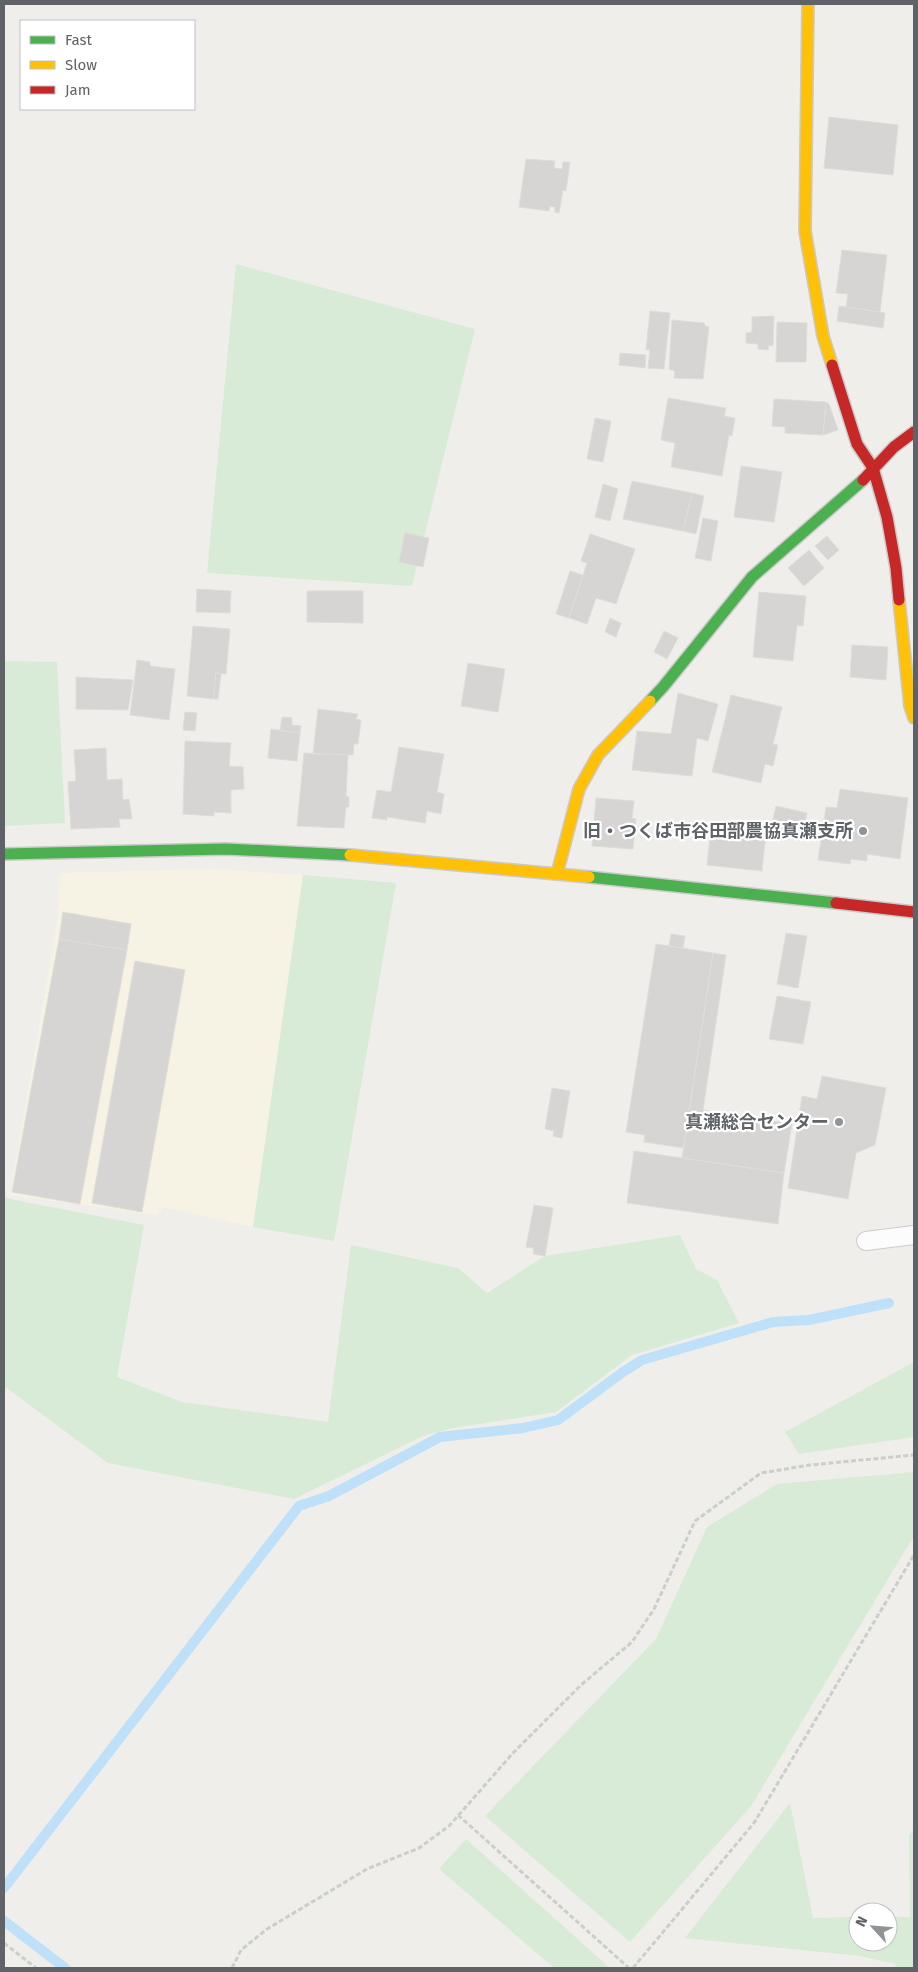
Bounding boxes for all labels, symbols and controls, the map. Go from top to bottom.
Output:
legend [20,20,195,110]
text: Fast [65,31,92,49]
text: Slow [65,56,97,74]
text: Jam [65,81,91,99]
place label: 旧・つくば市谷田部農協真瀬支所 [583,820,853,842]
marker: 旧・つくば市谷田部農協真瀬支所 [857,825,869,837]
place label: 真瀬総合センター [685,1111,829,1133]
marker: 真瀬総合センター [833,1116,845,1128]
north arrow [848,1902,898,1952]
text: N [852,1914,871,1929]

